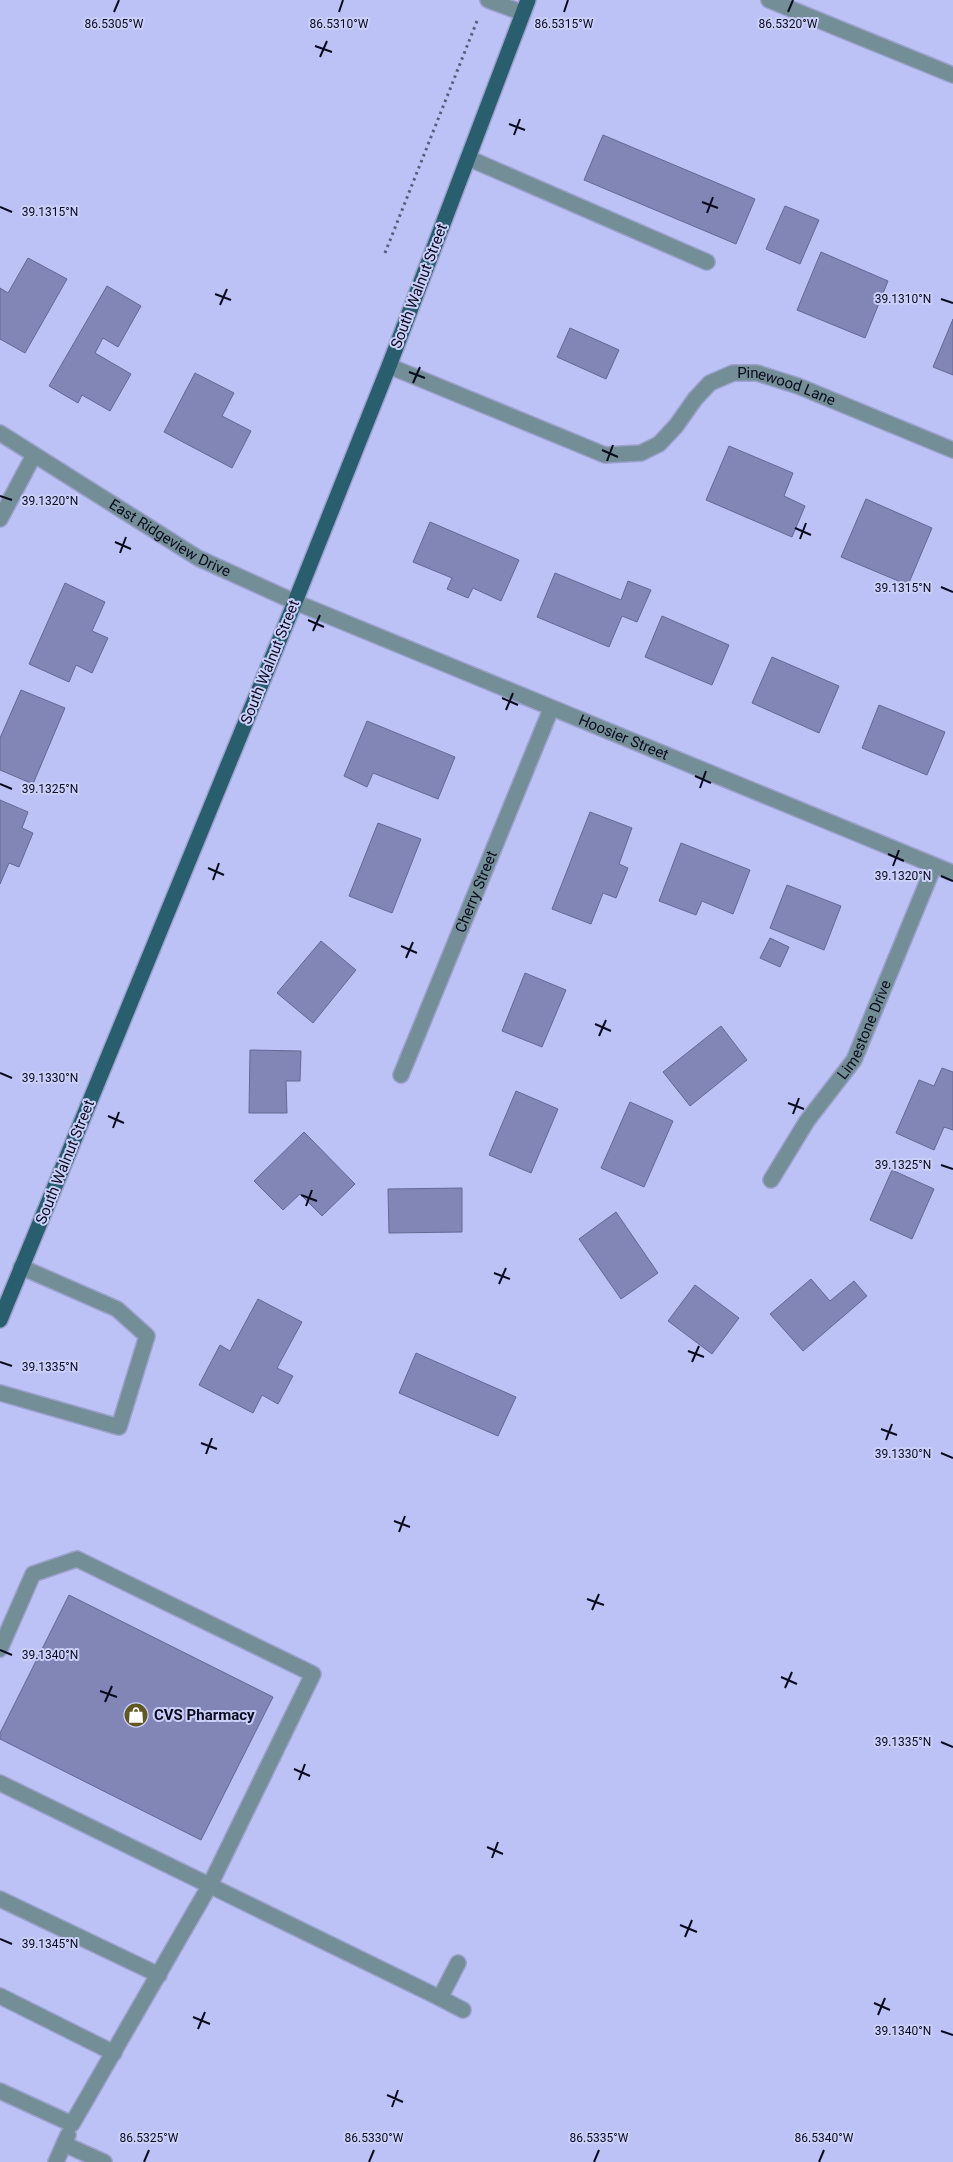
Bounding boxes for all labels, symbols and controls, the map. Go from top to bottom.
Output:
text: 86.5305°W [85,17,144,31]
text: 86.5310°W [310,17,369,31]
text: 86.5315°W [535,17,594,31]
text: 86.5320°W [759,17,818,31]
text: 39.1315°N [22,205,78,219]
street label: South Walnut Street [387,221,451,351]
text: 39.1310°N [875,292,931,306]
street label: Pinewood Lane [737,364,838,409]
text: 39.1320°N [22,494,78,508]
street label: East Ridgeview Drive [106,495,234,581]
text: 39.1315°N [875,581,931,595]
street label: South Walnut Street [237,597,303,727]
street label: Hoosier Street [576,711,671,764]
text: 39.1325°N [22,782,78,796]
street label: Cherry Street [451,848,501,935]
text: 39.1320°N [875,869,931,883]
street label: Limestone Drive [833,977,895,1083]
text: 39.1330°N [22,1071,78,1085]
street label: South Walnut Street [32,1097,98,1227]
text: 39.1325°N [875,1158,931,1172]
text: 39.1335°N [22,1360,78,1374]
text: 39.1330°N [875,1447,931,1461]
text: 39.1340°N [22,1648,78,1662]
shop icon: CVS Pharmacy [123,1702,149,1728]
place label: CVS Pharmacy [154,1706,255,1724]
text: 39.1335°N [875,1735,931,1749]
text: 39.1345°N [22,1937,78,1951]
text: 39.1340°N [875,2024,931,2038]
text: 86.5325°W [120,2131,179,2145]
text: 86.5330°W [345,2131,404,2145]
text: 86.5335°W [570,2131,629,2145]
text: 86.5340°W [795,2131,854,2145]

